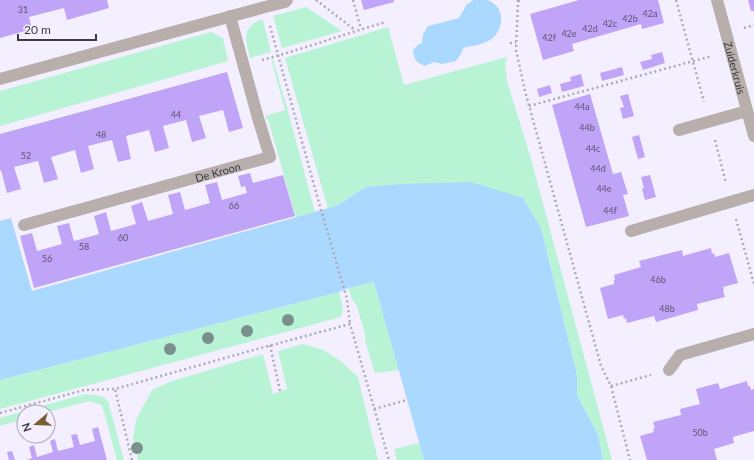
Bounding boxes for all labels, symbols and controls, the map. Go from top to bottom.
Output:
house number: 31 [18,4,28,15]
house number: 42a [643,8,657,19]
house number: 42b [622,13,638,24]
scale bar [18,16,96,42]
house number: 42c [603,18,618,29]
text: 20 m [24,22,51,37]
house number: 42d [582,23,598,34]
house number: 42e [561,28,577,39]
house number: 42f [542,32,557,43]
street label: Zuiderkruis [722,40,749,96]
house number: 44a [575,101,589,112]
house number: 44 [171,109,181,120]
house number: 44b [579,122,595,133]
house number: 48 [96,129,106,140]
house number: 44c [586,143,601,154]
house number: 52 [21,150,31,161]
street label: De Kroon [194,159,242,184]
house number: 44d [590,163,606,174]
house number: 44e [596,183,612,194]
house number: 66 [229,200,239,211]
house number: 44f [603,205,618,216]
house number: 60 [118,232,128,243]
house number: 58 [79,241,89,252]
house number: 56 [42,253,52,264]
house number: 46b [650,274,666,285]
house number: 48b [659,303,675,314]
north arrow [16,404,56,444]
text: N [19,421,34,434]
house number: 50b [692,427,708,438]

